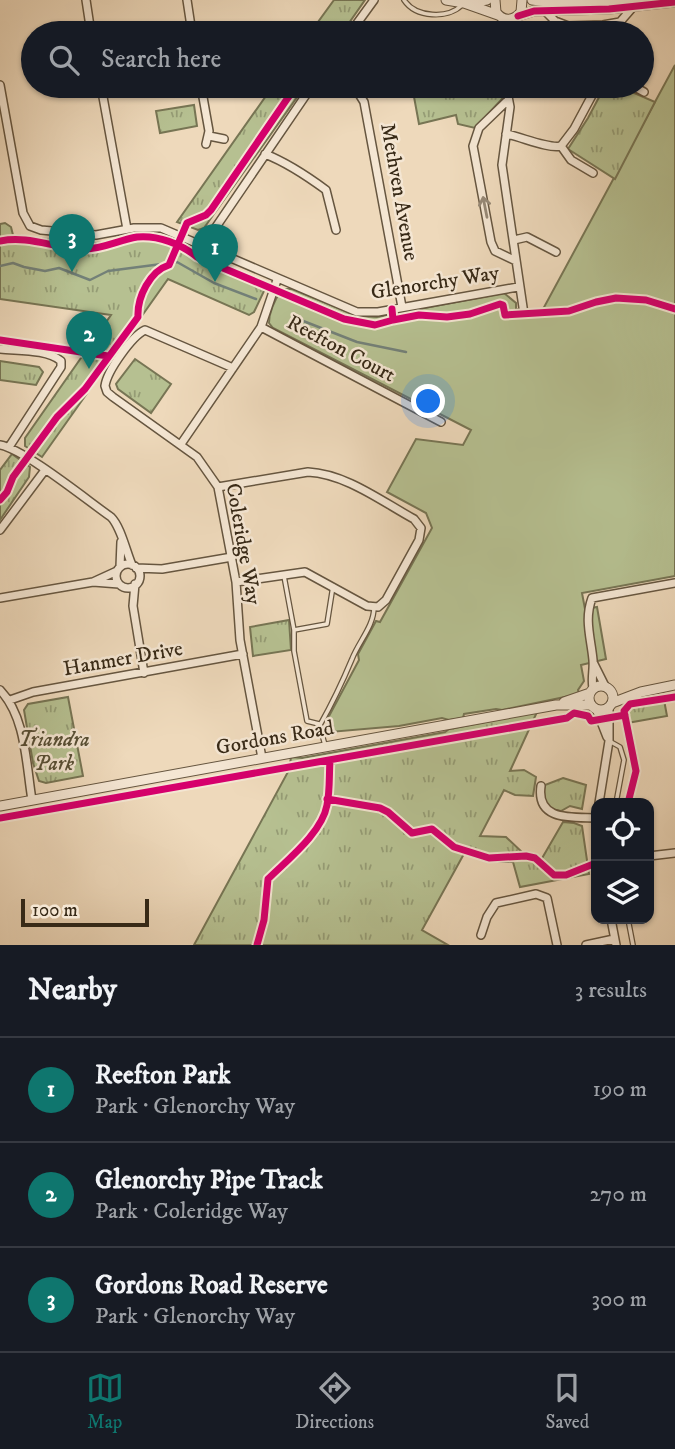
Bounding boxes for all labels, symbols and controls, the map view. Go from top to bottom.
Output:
search box [21,21,654,98]
icon: search [45,41,83,79]
text: Search here [101,43,221,76]
street label: Methven Avenue [374,121,424,263]
one-way arrow [477,196,491,219]
pin: 3 [49,214,95,272]
pin: 1 [192,224,238,282]
street label: Glenorchy Way [369,260,502,306]
street label: Reefton Court [282,310,400,389]
pin: 2 [66,311,112,369]
your location [411,384,445,418]
street label: Coleridge Way [220,481,267,608]
street label: Hanmer Drive [61,636,185,682]
street label: Gordons Road [214,715,336,761]
park label: Triandra Park [18,727,90,777]
map controls [591,798,654,924]
button: locate [591,798,654,861]
button: layers [591,861,654,924]
scale bar [21,896,149,928]
text: 100 m [32,899,78,922]
text: Nearby [28,972,117,1009]
text: 3 results [575,976,647,1005]
text: Reefton Park [95,1059,231,1092]
text: 1 [47,1075,55,1104]
text: 190 m [593,1075,647,1104]
text: Park · Glenorchy Way [95,1092,295,1121]
text: Glenorchy Pipe Track [95,1164,323,1197]
text: 2 [45,1180,57,1209]
text: 270 m [590,1180,647,1209]
text: Park · Coleridge Way [95,1197,288,1226]
text: Gordons Road Reserve [95,1269,328,1302]
text: 3 [47,1285,55,1314]
text: 300 m [591,1285,647,1314]
text: Park · Glenorchy Way [95,1302,295,1331]
tab: Map [86,1369,124,1434]
tab: Directions [295,1369,374,1434]
tab: Saved [546,1369,589,1434]

